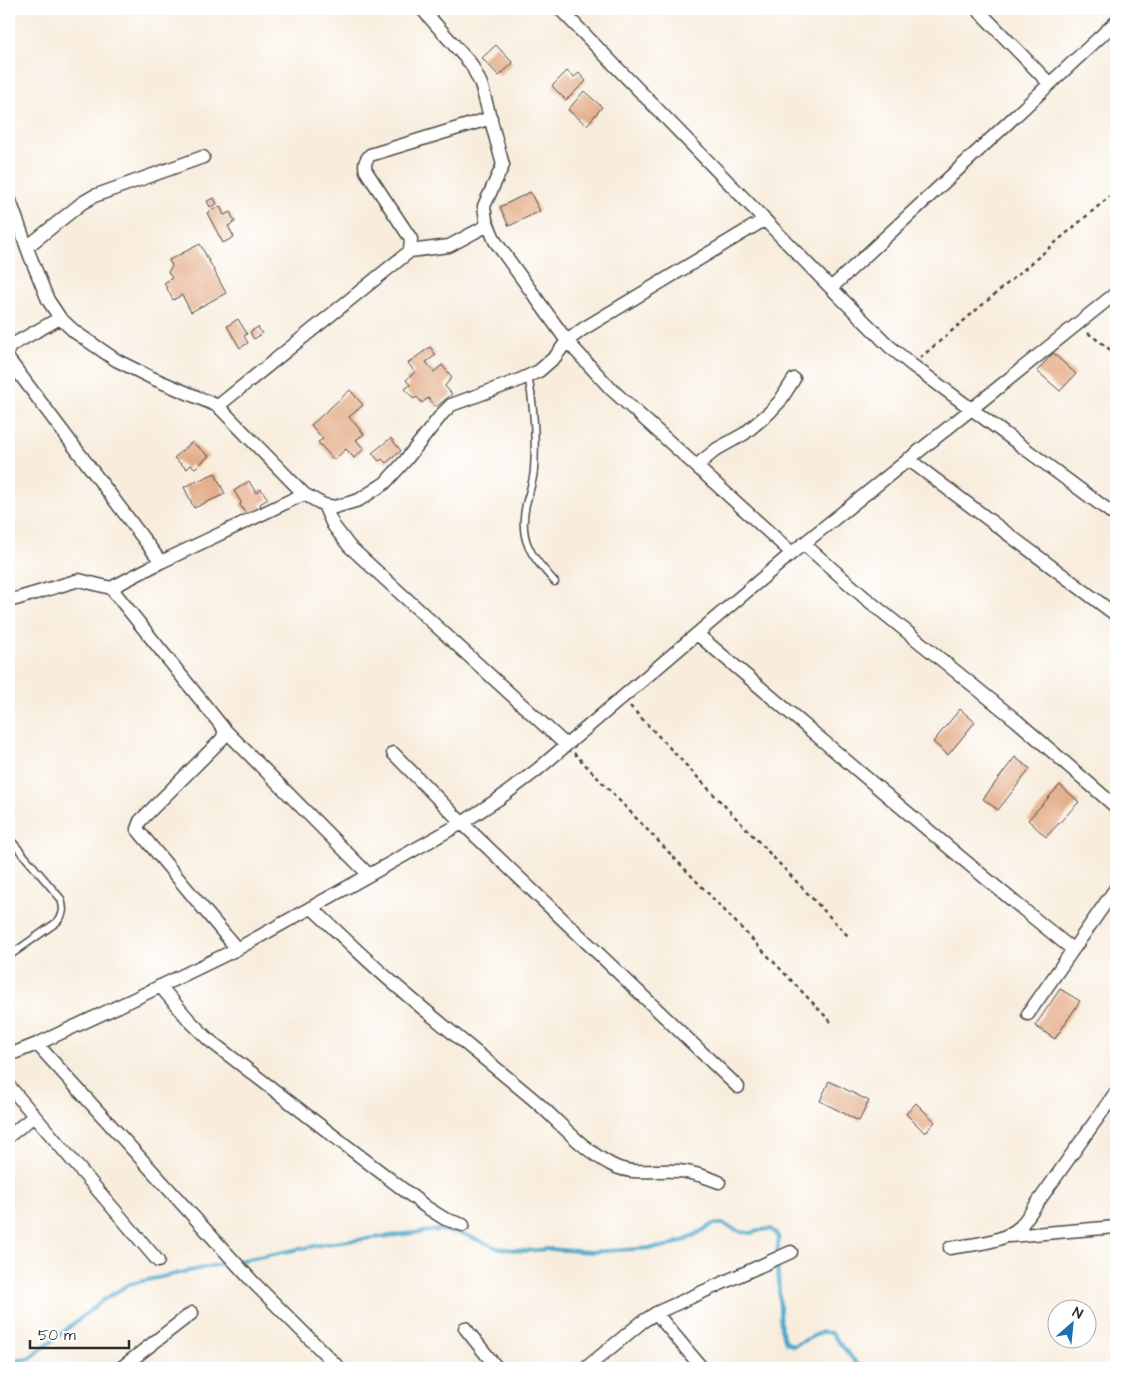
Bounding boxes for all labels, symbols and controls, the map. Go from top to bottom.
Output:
north arrow [1048,1300,1098,1350]
text: N [1069,1302,1086,1324]
scale bar [30,1317,129,1349]
text: 50 m [38,1325,76,1346]

